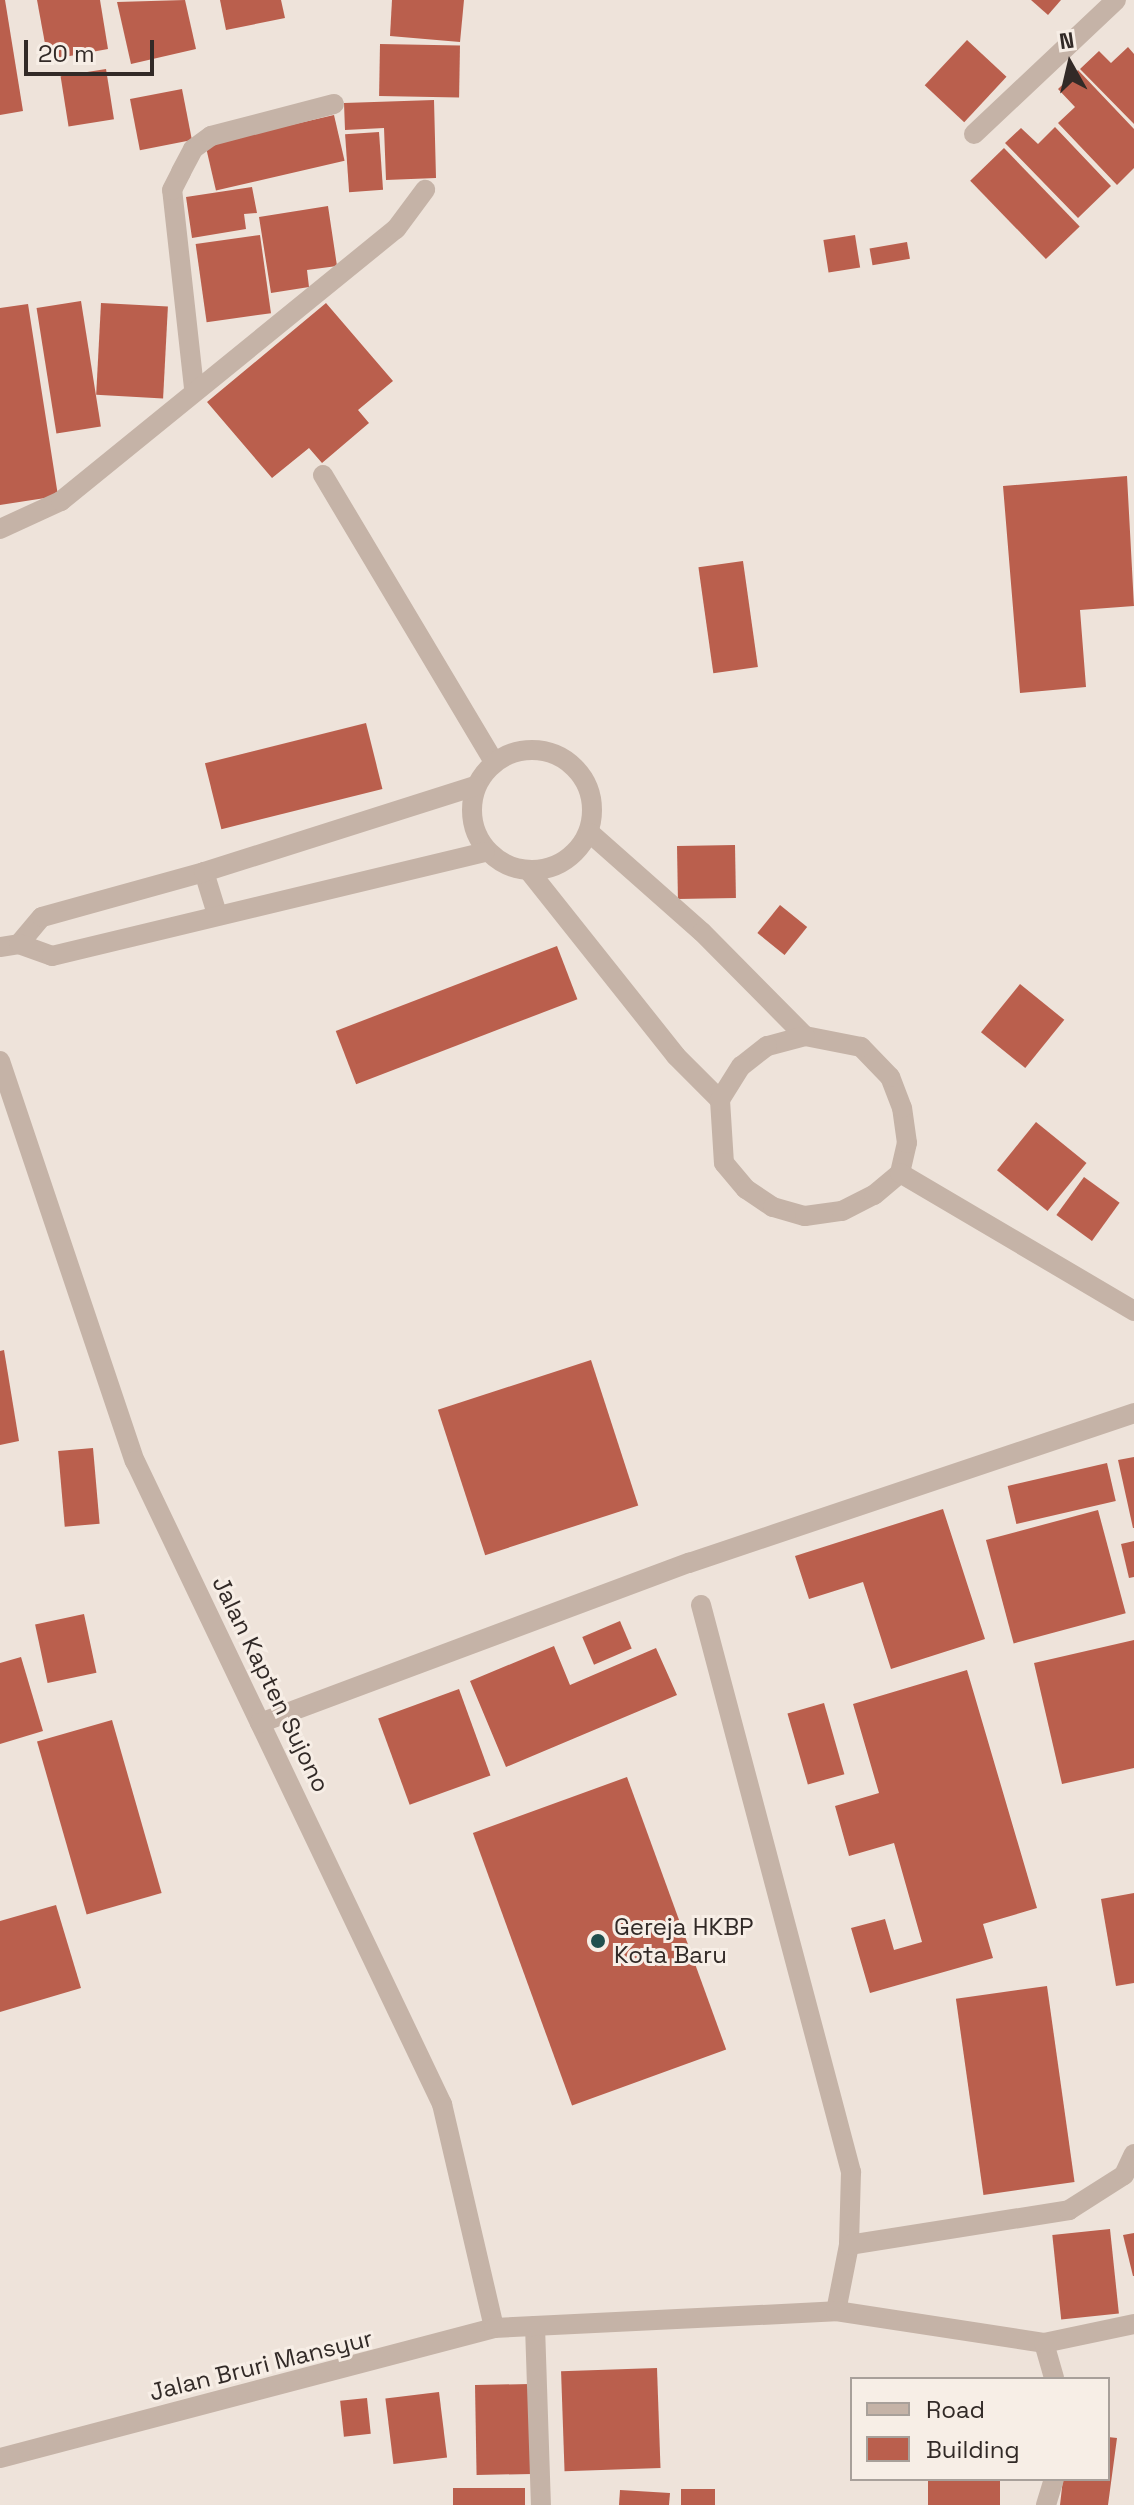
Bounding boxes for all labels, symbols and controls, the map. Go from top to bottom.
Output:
scale bar [28,24,158,74]
north arrow [1030,24,1110,104]
text: N [1057,25,1076,55]
text: 20 m [38,38,95,69]
street label: Jalan Kapten Sujono [206,1571,336,1797]
place label: Gereja HKBP Kota Baru [614,1913,753,1969]
marker: Gereja HKBP Kota Baru [589,1932,607,1950]
street label: Jalan Bruri Mansyur [146,2323,376,2407]
legend [850,2377,1110,2481]
text: Road [926,2394,985,2425]
text: Building [926,2434,1020,2465]

